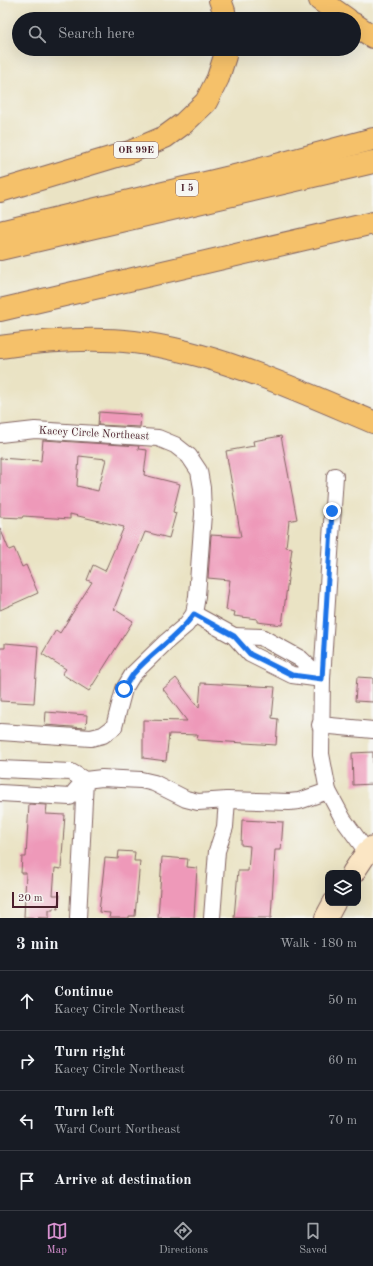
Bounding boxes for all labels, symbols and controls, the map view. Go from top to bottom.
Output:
search box [12,12,361,56]
icon: search [26,23,48,45]
text: Search here [58,27,135,42]
road number: OR 99E [114,142,158,158]
road number: I 5 [176,180,198,196]
street label: Kacey Circle Northeast [38,426,150,442]
route end [323,502,341,520]
route start [115,680,133,698]
map controls [325,870,361,906]
button: layers [325,870,361,906]
scale bar [12,890,58,909]
text: 20 m [18,893,43,904]
text: 3 min [16,936,59,953]
text: Walk · 180 m [280,937,357,950]
text: Continue [54,985,113,1000]
icon: ahead [16,990,38,1012]
text: 50 m [328,994,357,1007]
text: Kacey Circle Northeast [54,1003,185,1016]
text: Turn right [54,1045,125,1060]
icon: right [16,1050,38,1072]
text: 60 m [328,1054,357,1067]
text: Kacey Circle Northeast [54,1063,185,1076]
text: Turn left [54,1105,114,1120]
icon: left [16,1110,38,1132]
text: 70 m [328,1114,357,1127]
text: Ward Court Northeast [54,1123,181,1136]
icon: arrive [16,1170,38,1192]
text: Arrive at destination [54,1173,192,1188]
tab: Map [46,1220,68,1258]
tab: Directions [159,1220,208,1258]
tab: Saved [299,1220,327,1258]

